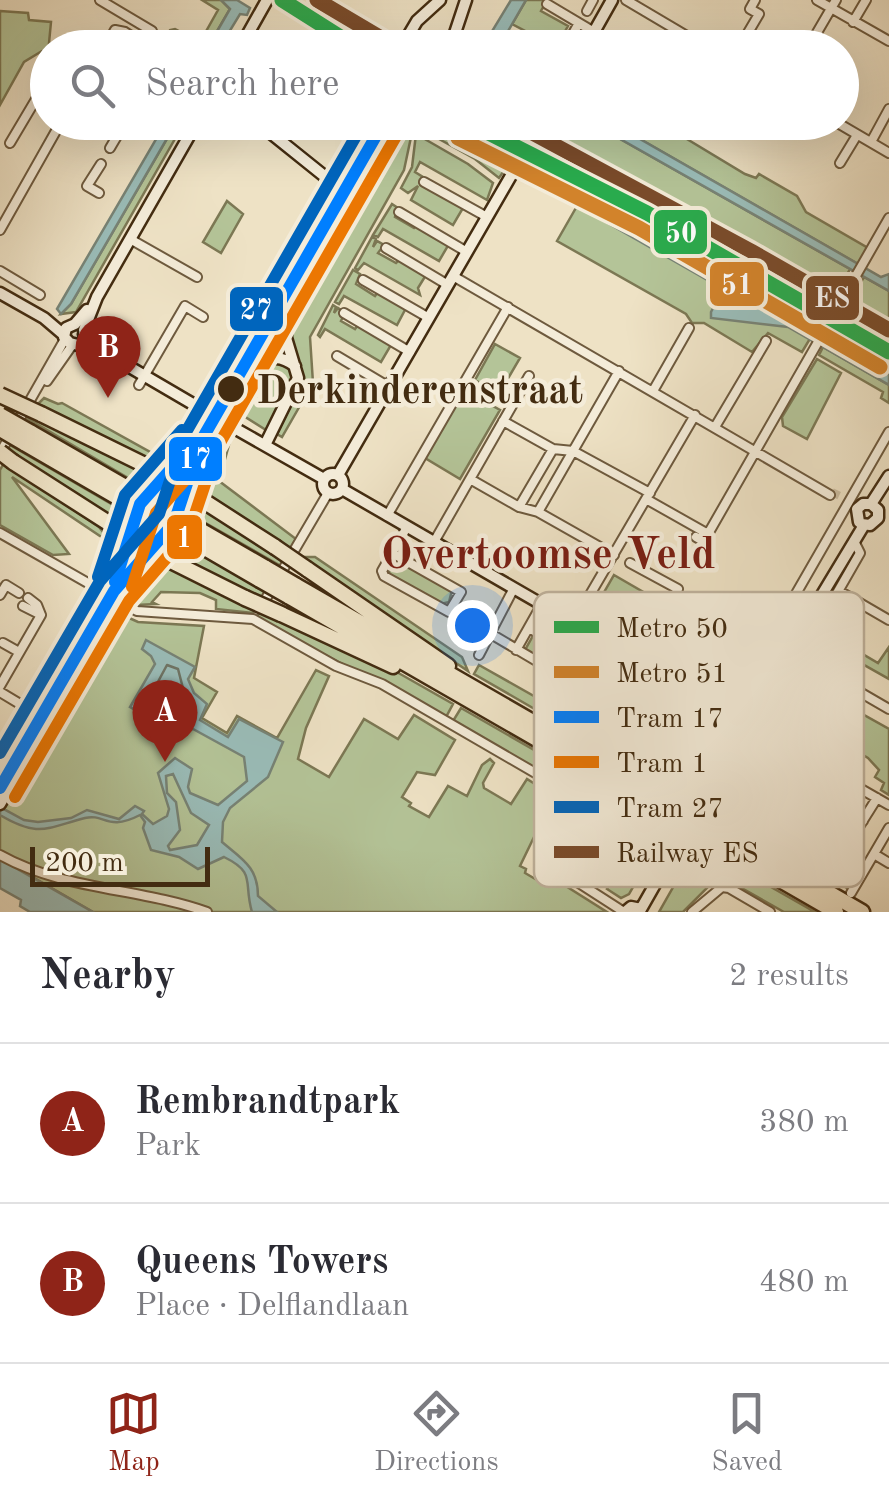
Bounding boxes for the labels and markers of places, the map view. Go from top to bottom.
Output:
pin: B [76,316,140,398]
marker: Derkinderenstraat [215,373,247,405]
place label: Derkinderenstraat [256,373,583,413]
pin: A [132,680,198,762]

